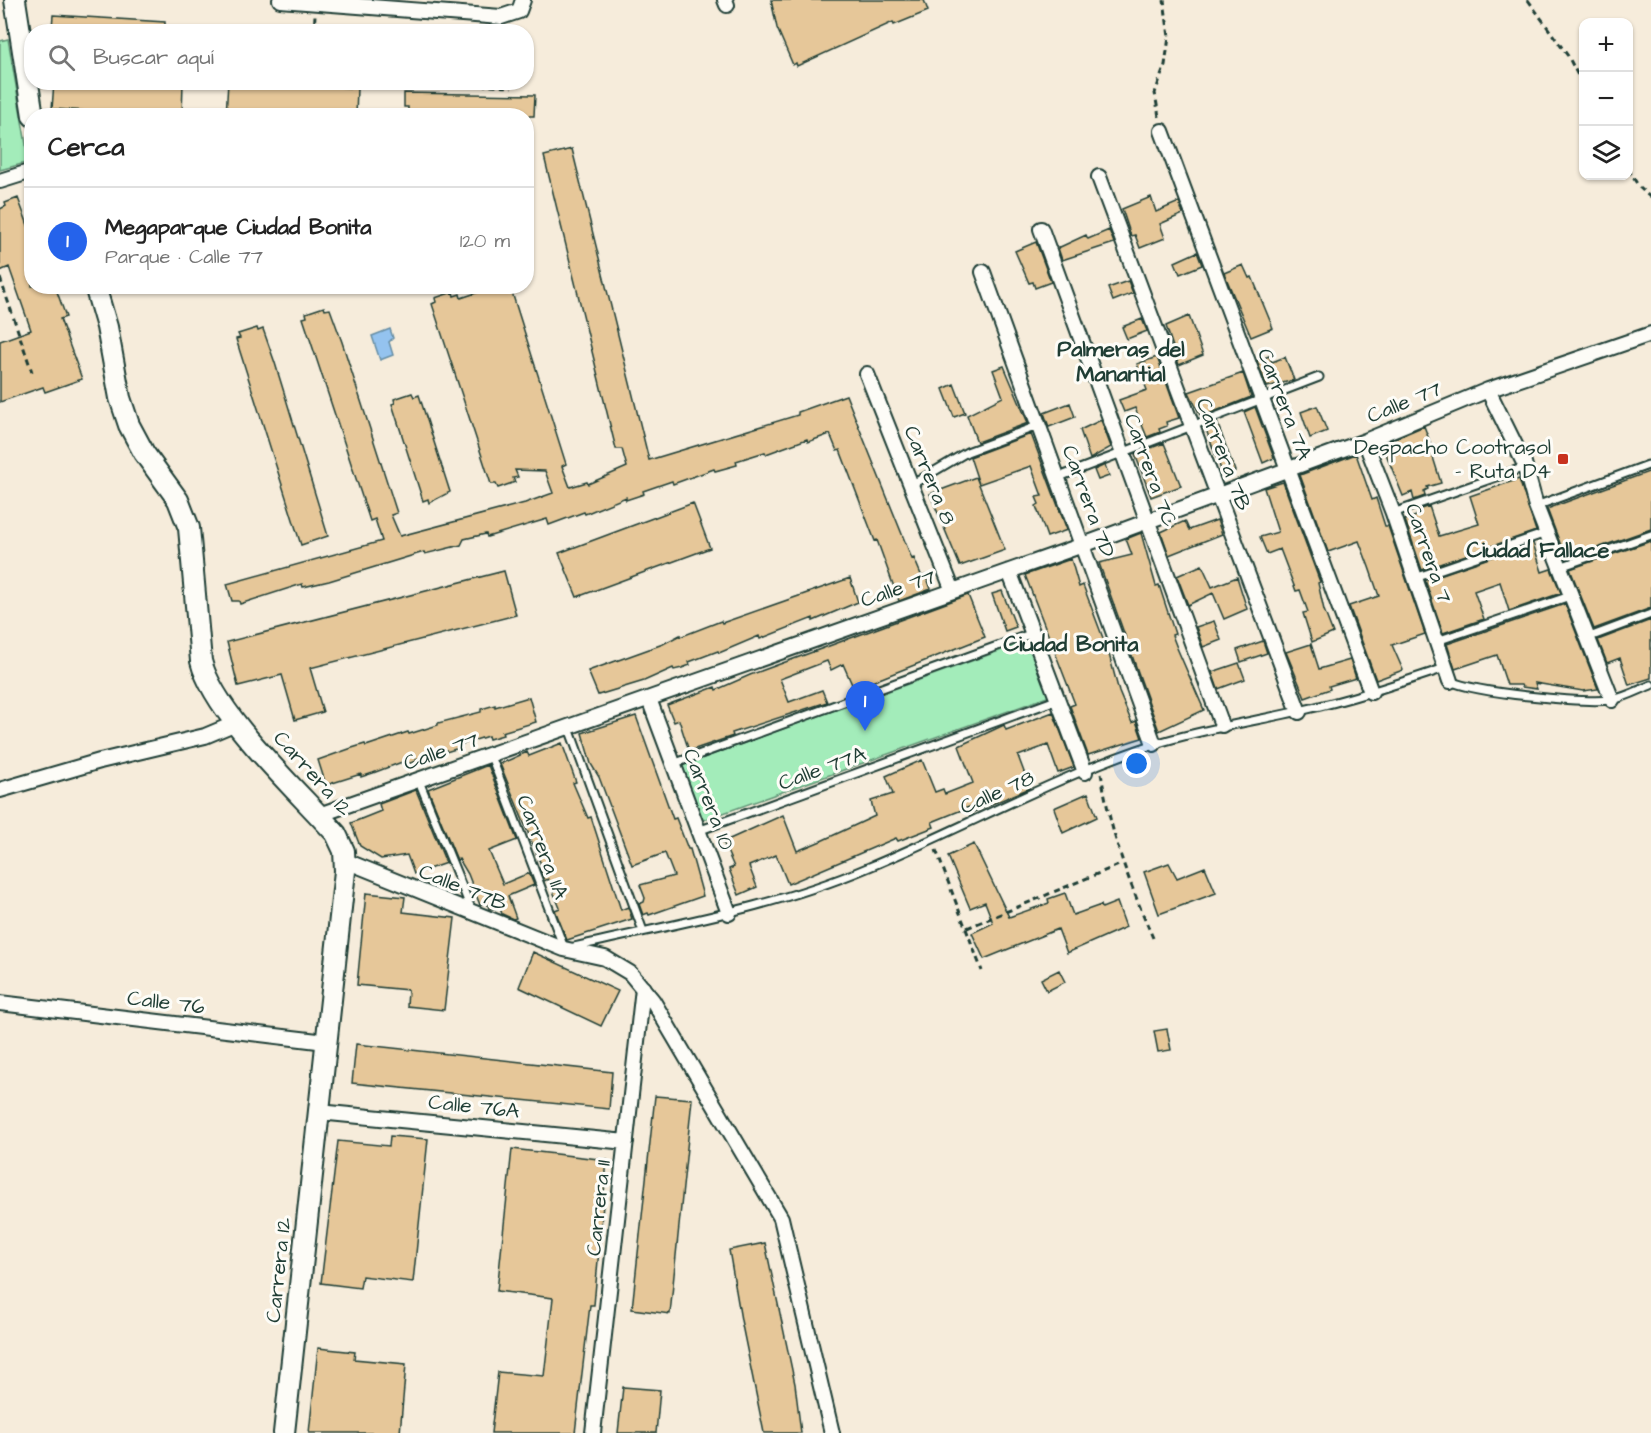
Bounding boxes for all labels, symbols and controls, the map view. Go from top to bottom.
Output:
map controls [1579,18,1633,180]
button: + [1579,18,1633,72]
search box [24,24,534,90]
icon: search [45,41,78,74]
text: Buscar aquí [93,42,214,73]
button: − [1579,72,1633,126]
button: layers [1579,126,1633,180]
text: Cerca [48,129,125,165]
text: Megaparque Ciudad Bonita [105,212,371,243]
text: 1 [66,227,69,255]
text: 120 m [460,227,510,255]
text: Parque · Calle 77 [105,243,263,271]
district label: Palmeras del Manantial [1057,334,1185,390]
street label: Carrera 7A [1250,344,1319,465]
street label: Calle 77 [1363,374,1446,430]
street label: Carrera 7B [1189,394,1258,515]
street label: Carrera 7C [1117,410,1184,531]
street label: Carrera 8 [897,421,963,529]
place label: Despacho Cootrasol - Ruta D4 [1354,433,1551,486]
street label: Carrera 7D [1055,441,1122,562]
marker: Despacho Cootrasol - Ruta D4 [1556,452,1570,466]
street label: Carrera 7 [1398,499,1459,607]
district label: Ciudad Fallace [1467,535,1610,566]
street label: Calle 77 [857,562,940,615]
district label: Ciudad Bonita [1003,629,1139,660]
pin: 1 [846,682,884,731]
street label: Carrera 12 [267,724,359,822]
street label: Calle 77 [400,725,483,778]
street label: Calle 77A [774,739,871,798]
street label: Carrera 10 [676,744,741,854]
your location [1122,749,1151,778]
street label: Calle 78 [955,763,1039,822]
street label: Carrera 11A [509,791,576,904]
street label: Calle 77B [414,857,511,918]
street label: Calle 76 [125,983,206,1022]
street label: Calle 76A [427,1087,521,1126]
street label: Carrera 11 [579,1158,618,1257]
street label: Carrera 12 [259,1216,298,1324]

